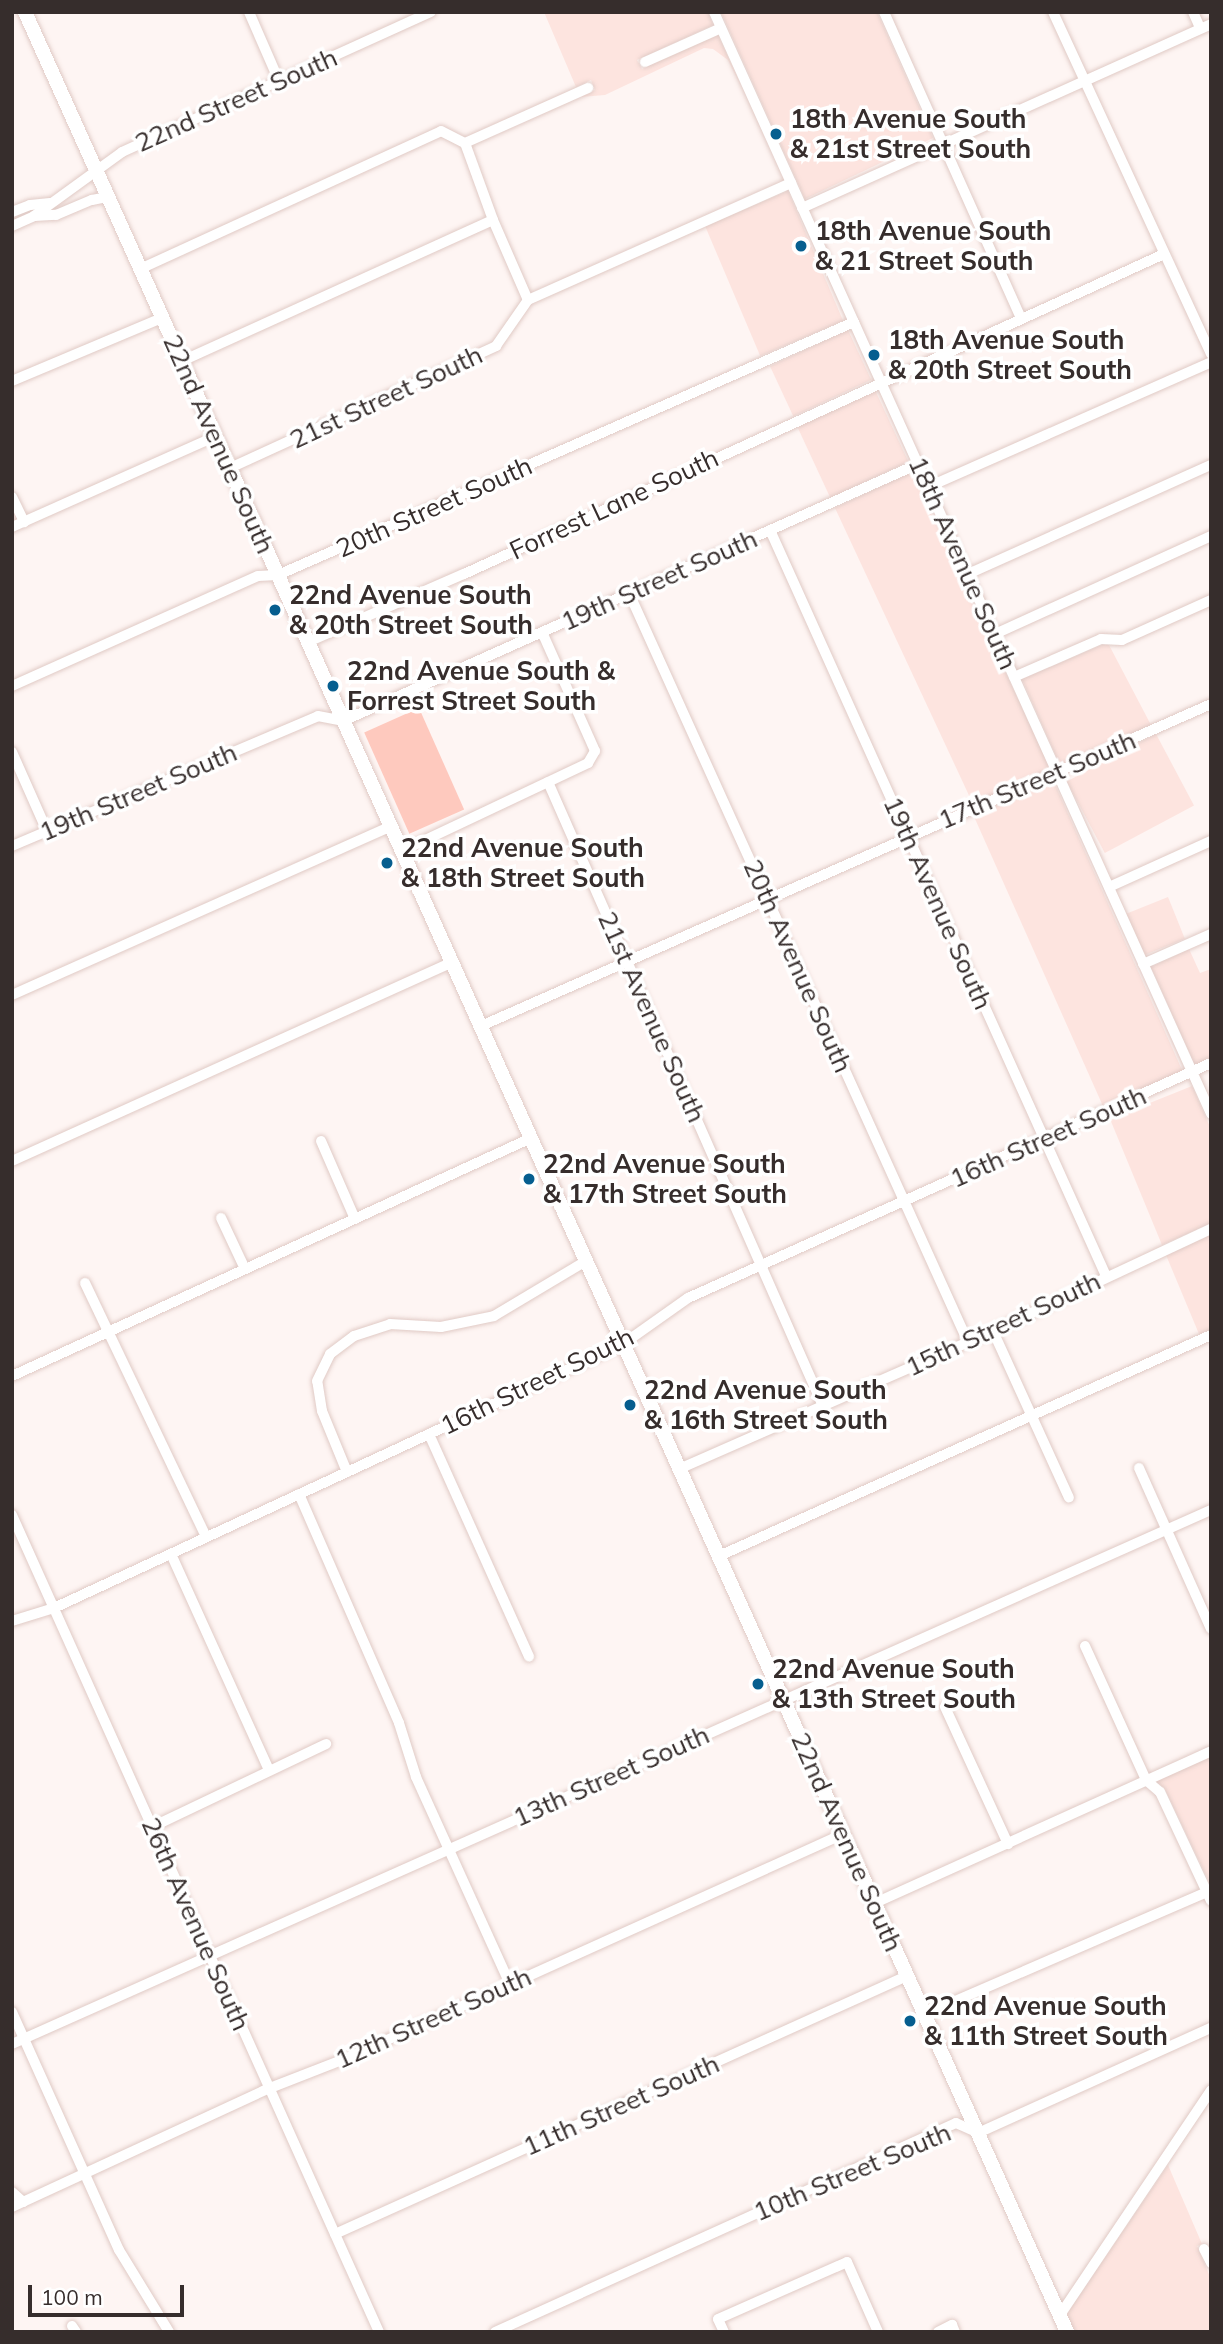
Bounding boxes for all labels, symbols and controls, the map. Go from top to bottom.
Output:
street label: 22nd Street South [130,41,342,159]
place label: 18th Avenue South & 21st Street South [790,103,1031,164]
marker: 18th Avenue South & 21st Street South [768,126,784,142]
place label: 18th Avenue South & 21 Street South [815,215,1051,276]
marker: 18th Avenue South & 21 Street South [793,238,809,254]
place label: 18th Avenue South & 20th Street South [888,324,1132,386]
street label: 22nd Avenue South [157,330,281,558]
street label: 21st Street South [285,339,487,455]
marker: 18th Avenue South & 20th Street South [866,347,882,363]
street label: Forrest Lane South [505,442,723,566]
street label: 20th Street South [331,450,537,564]
street label: 18th Avenue South [902,452,1024,674]
street label: 19th Street South [556,523,762,637]
place label: 22nd Avenue South & 20th Street South [289,579,533,640]
marker: 22nd Avenue South & 20th Street South [267,602,283,618]
place label: 22nd Avenue South & Forrest Street South [347,655,615,716]
marker: 22nd Avenue South & Forrest Street South [325,678,341,694]
street label: 17th Street South [934,724,1140,836]
street label: 19th Street South [35,736,241,848]
street label: 19th Avenue South [877,792,999,1014]
place label: 22nd Avenue South & 18th Street South [401,832,645,894]
marker: 22nd Avenue South & 18th Street South [379,855,395,871]
street label: 20th Avenue South [737,855,859,1077]
street label: 21st Avenue South [591,907,713,1127]
street label: 16th Street South [945,1080,1151,1194]
place label: 22nd Avenue South & 17th Street South [543,1148,787,1210]
marker: 22nd Avenue South & 17th Street South [521,1171,537,1187]
street label: 15th Street South [901,1265,1105,1383]
street label: 16th Street South [435,1321,639,1441]
place label: 22nd Avenue South & 16th Street South [644,1374,888,1436]
marker: 22nd Avenue South & 16th Street South [622,1397,638,1413]
place label: 22nd Avenue South & 13th Street South [772,1653,1016,1714]
marker: 22nd Avenue South & 13th Street South [750,1676,766,1692]
street label: 13th Street South [508,1719,714,1833]
street label: 22nd Avenue South [785,1728,909,1956]
street label: 26th Avenue South [135,1813,257,2035]
street label: 12th Street South [330,1961,536,2075]
place label: 22nd Avenue South & 11th Street South [924,1990,1168,2052]
marker: 22nd Avenue South & 11th Street South [902,2013,918,2029]
street label: 11th Street South [518,2048,724,2162]
street label: 10th Street South [749,2116,955,2228]
scale bar [32,2270,187,2314]
text: 100 m [41,2284,103,2310]

